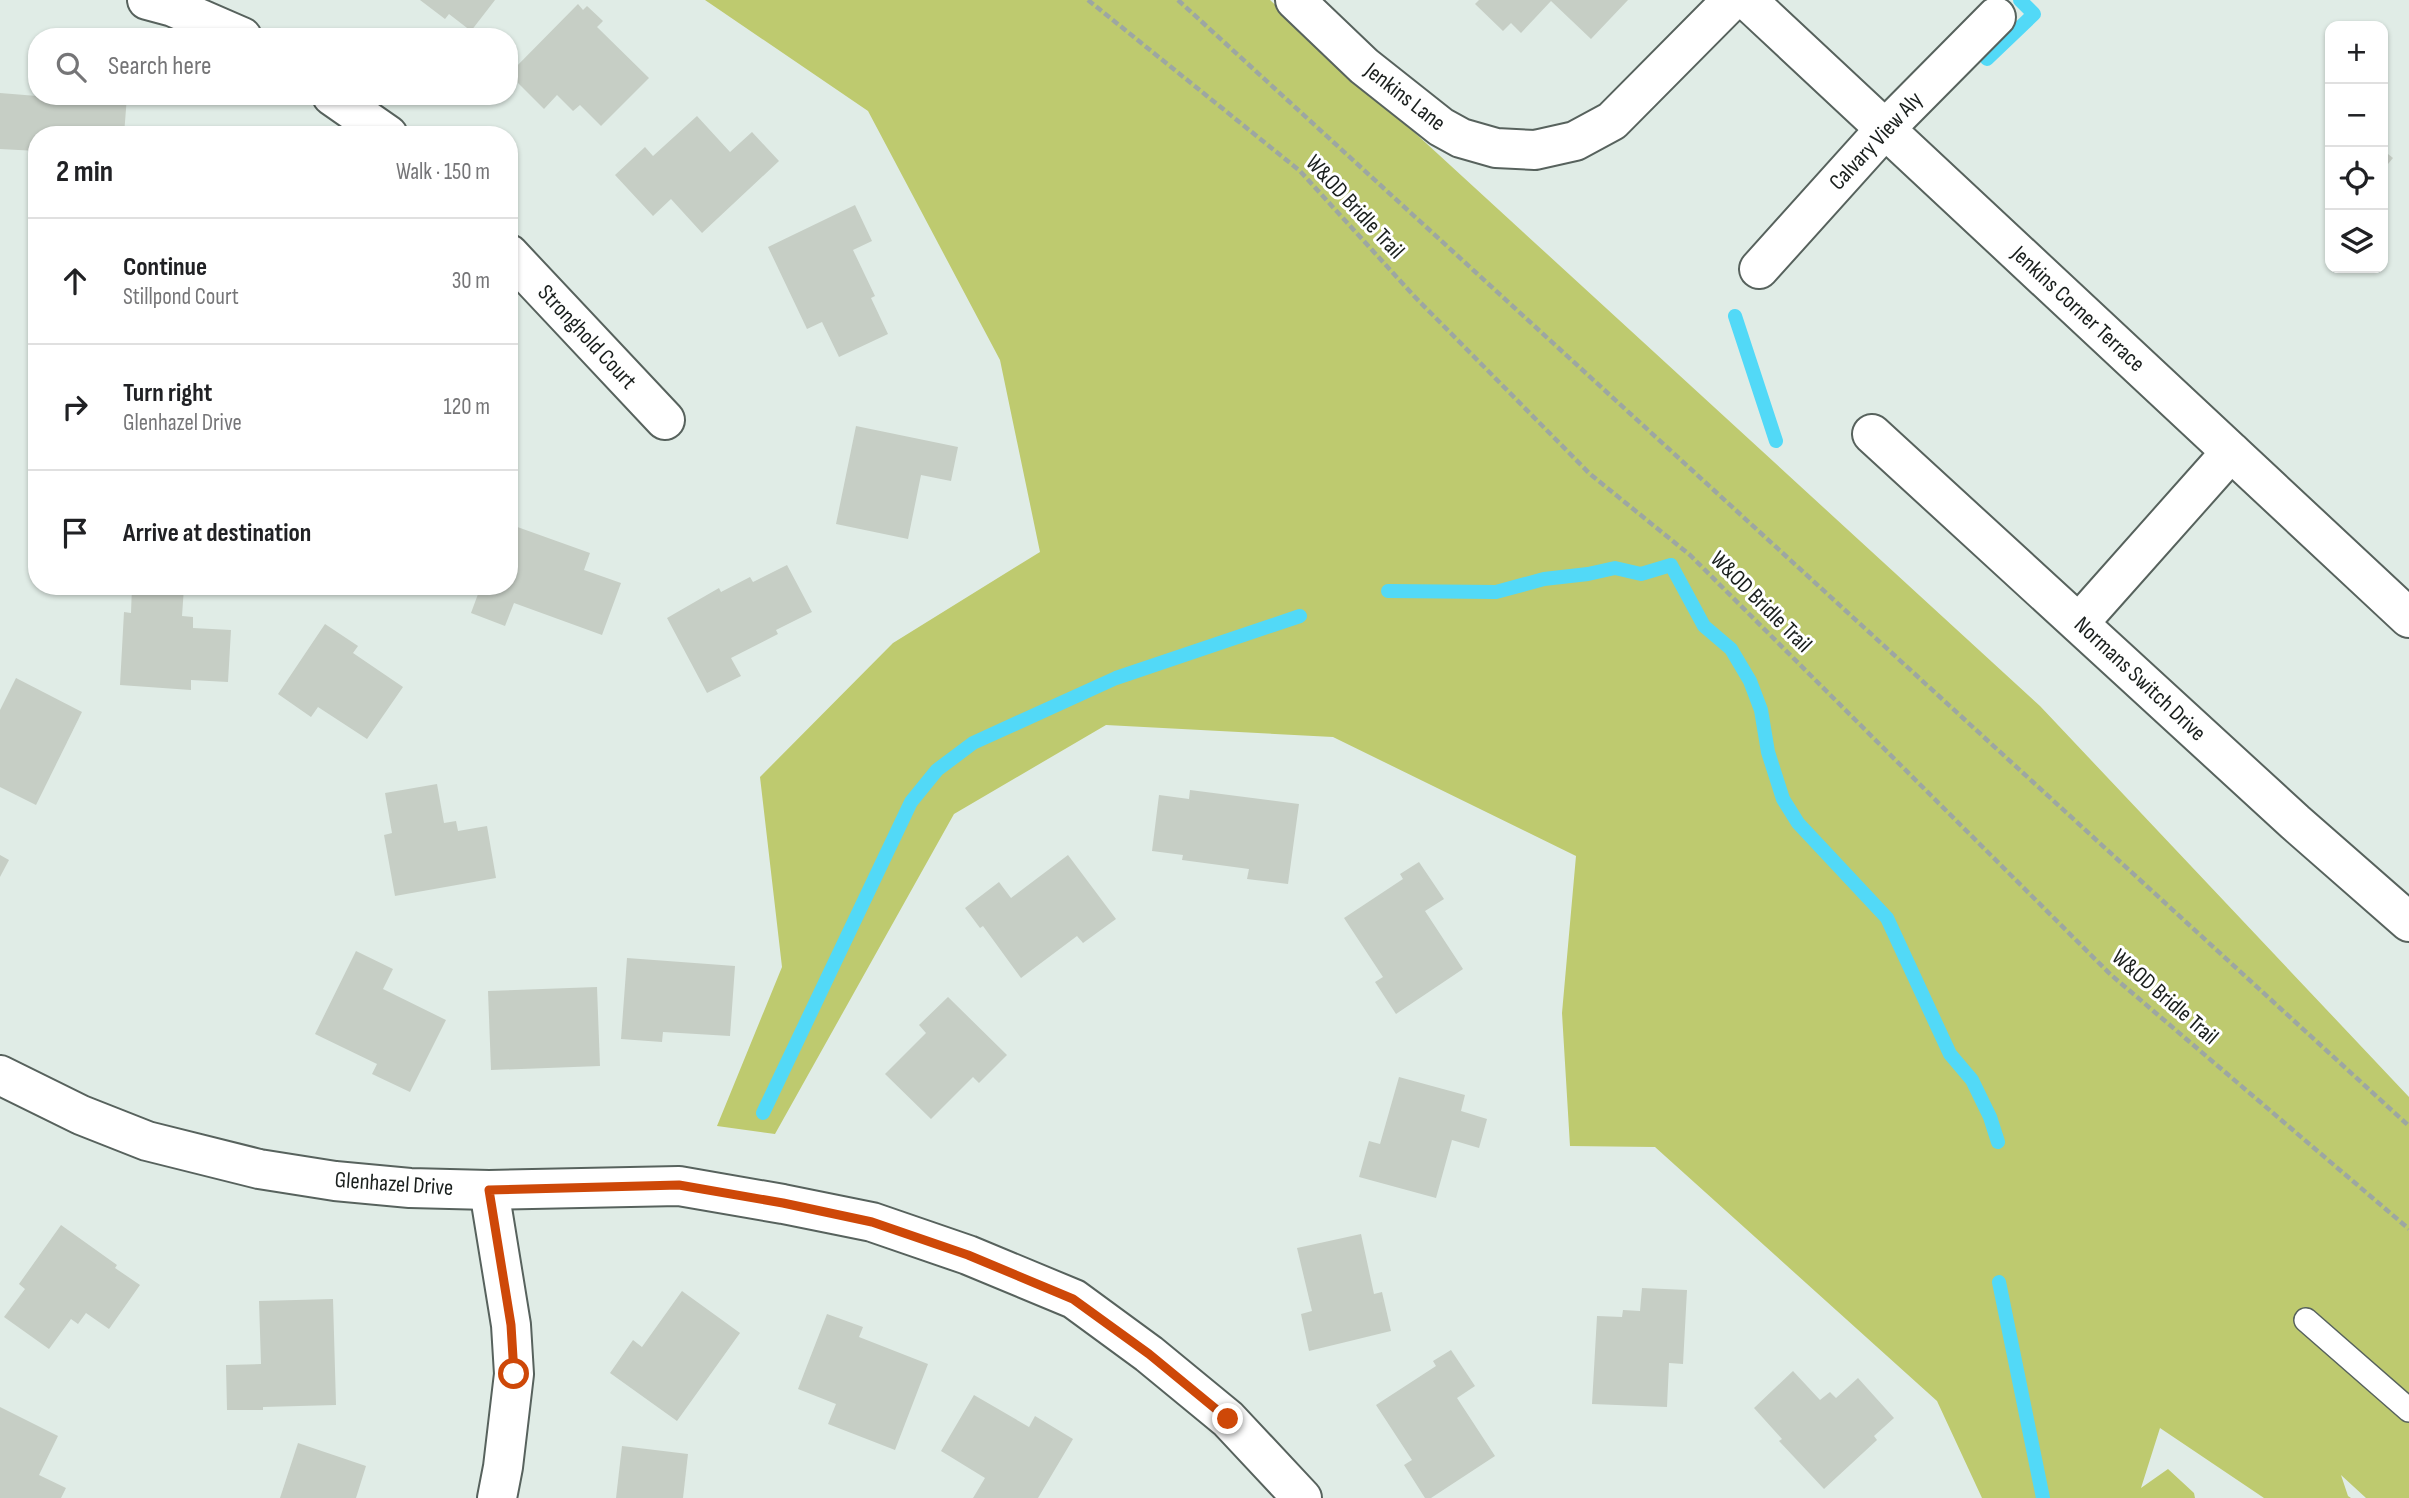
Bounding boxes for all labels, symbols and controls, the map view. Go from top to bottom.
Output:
map controls [2325,21,2388,273]
button: + [2325,21,2388,84]
search box [28,28,518,105]
icon: search [52,48,90,86]
text: Search here [108,51,211,82]
street label: Jenkins Lane [1358,56,1451,137]
button: − [2325,84,2388,147]
street label: Calvary View Aly [1823,86,1929,196]
button: locate [2325,147,2388,210]
street label: W&OD Bridle Trail [1300,149,1410,265]
text: 2 min [56,154,113,190]
text: Walk · 150 m [396,158,490,186]
button: layers [2325,210,2388,273]
street label: Jenkins Corner Terrace [2005,239,2151,378]
text: Continue [123,252,207,283]
icon: ahead [56,262,94,300]
text: 30 m [452,267,490,295]
street label: Stronghold Court [532,279,642,395]
text: Stillpond Court [123,283,239,311]
text: Turn right [123,378,212,409]
icon: right [56,388,94,426]
text: 120 m [444,393,490,421]
text: Glenhazel Drive [123,409,242,437]
icon: arrive [56,514,94,552]
text: Arrive at destination [123,518,311,549]
street label: W&OD Bridle Trail [1704,545,1818,659]
street label: Normans Switch Drive [2068,611,2212,747]
street label: W&OD Bridle Trail [2106,943,2224,1051]
street label: Glenhazel Drive [334,1166,454,1202]
route start [498,1358,529,1389]
route end [1212,1403,1243,1434]

